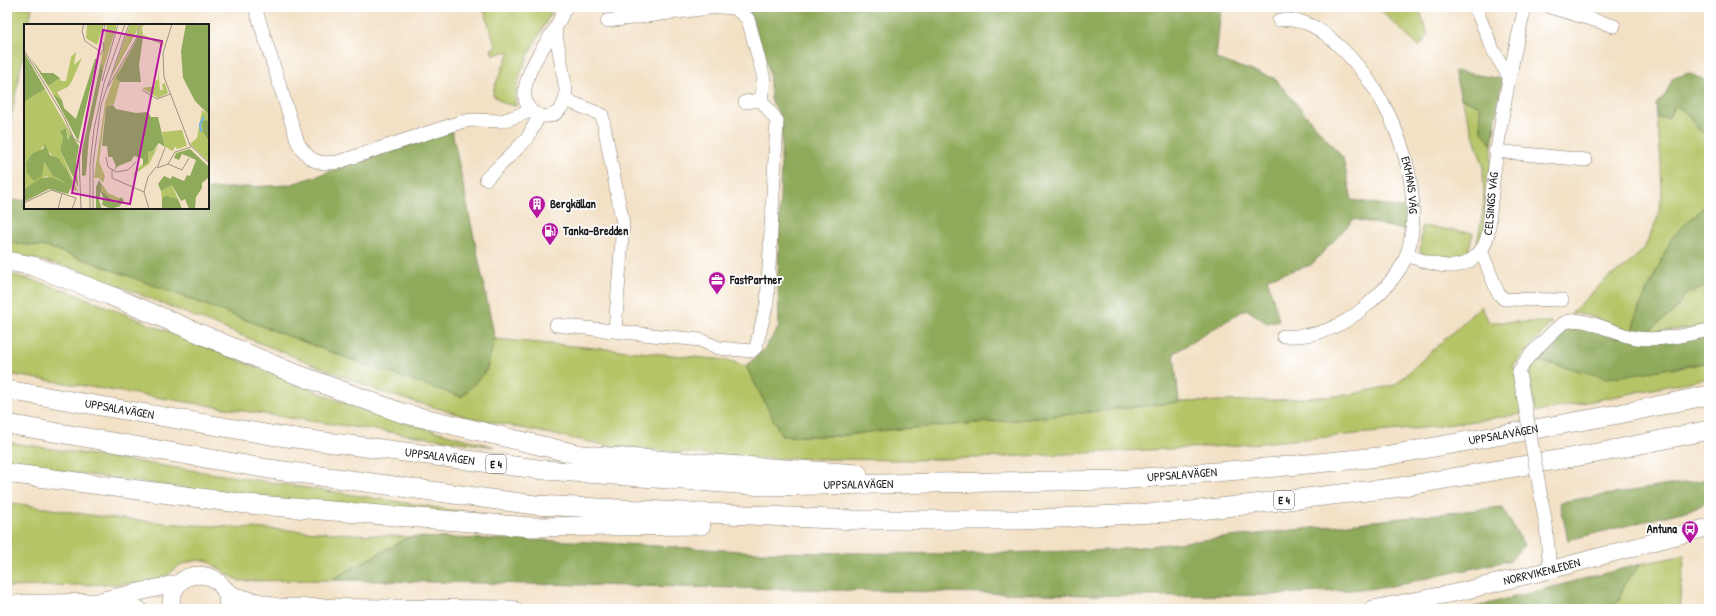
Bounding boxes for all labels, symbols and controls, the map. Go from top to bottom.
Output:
inset map [24,24,209,209]
street label: EKMANS VÄG [1397,154,1422,214]
street label: CELSINGS VÄG [1479,171,1502,237]
building icon: Bergkällan [527,194,547,219]
place label: Bergkällan [550,195,596,213]
fuel station icon: Tanka-Bredden [540,221,560,246]
place label: Tanka-Bredden [562,222,629,239]
office icon: FastPartner [707,270,727,295]
place label: FastPartner [729,271,782,288]
street label: UPPSALAVÄGEN [84,394,155,423]
street label: UPPSALAVÄGEN [1467,420,1539,449]
street label: UPPSALAVÄGEN [404,443,476,469]
road number: E 4 [486,455,506,473]
street label: UPPSALAVÄGEN [1147,463,1218,486]
street label: UPPSALAVÄGEN [823,475,893,493]
road number: E 4 [1274,491,1294,509]
bus stop icon: Antuna [1680,519,1700,544]
place label: Antuna [1647,520,1677,537]
street label: NORRVIKENLEDEN [1502,553,1582,589]

